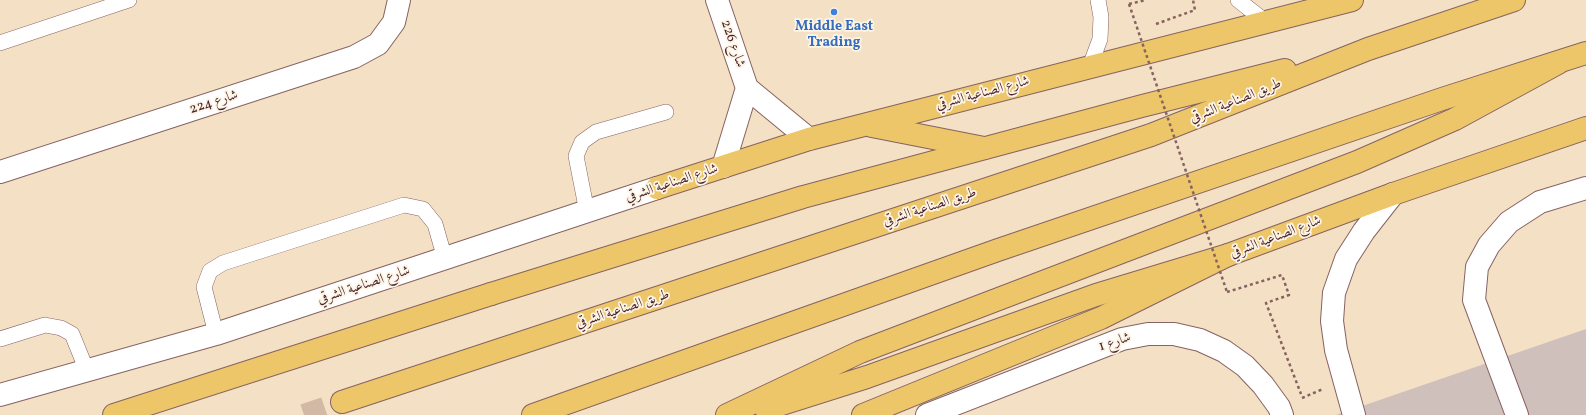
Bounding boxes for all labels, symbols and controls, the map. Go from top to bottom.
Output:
marker: Middle East Trading [829,7,839,17]
street label: شارع 226 [716,18,748,70]
place label: Middle East Trading [795,19,873,52]
street label: شارع الصناعية الشرقي [934,73,1032,115]
street label: طريق الصناعية الشرقي [1188,76,1284,128]
street label: شارع 224 [188,87,240,119]
street label: شارع الصناعية الشرقي [624,161,720,207]
street label: طريق الصناعية الشرقي [881,185,979,231]
street label: شارع الصناعية الشرقي [1228,213,1324,263]
street label: شارع الصناعية الشرقي [316,263,412,309]
street label: طريق الصناعية الشرقي [574,287,672,333]
street label: شارع 1 [1097,330,1133,356]

